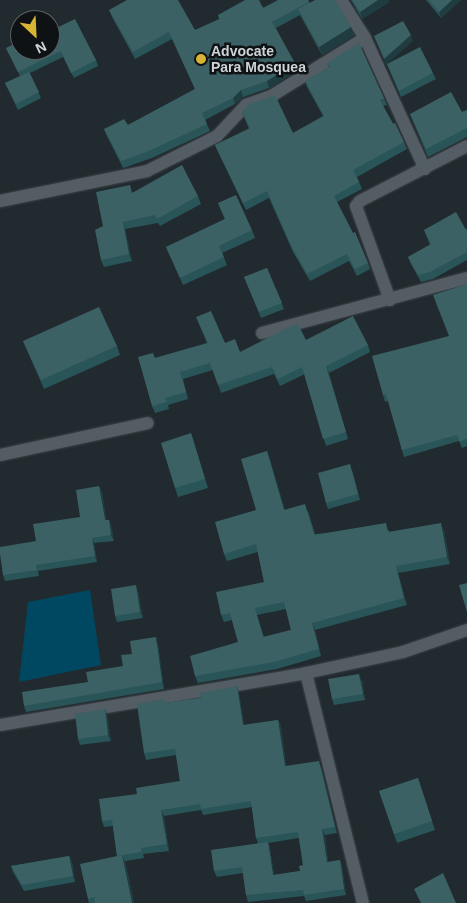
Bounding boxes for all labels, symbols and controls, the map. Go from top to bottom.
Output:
north arrow [10,10,60,60]
text: N [33,38,49,57]
place label: Advocate Para Mosquea [211,43,306,75]
marker: Advocate Para Mosquea [195,53,207,65]

